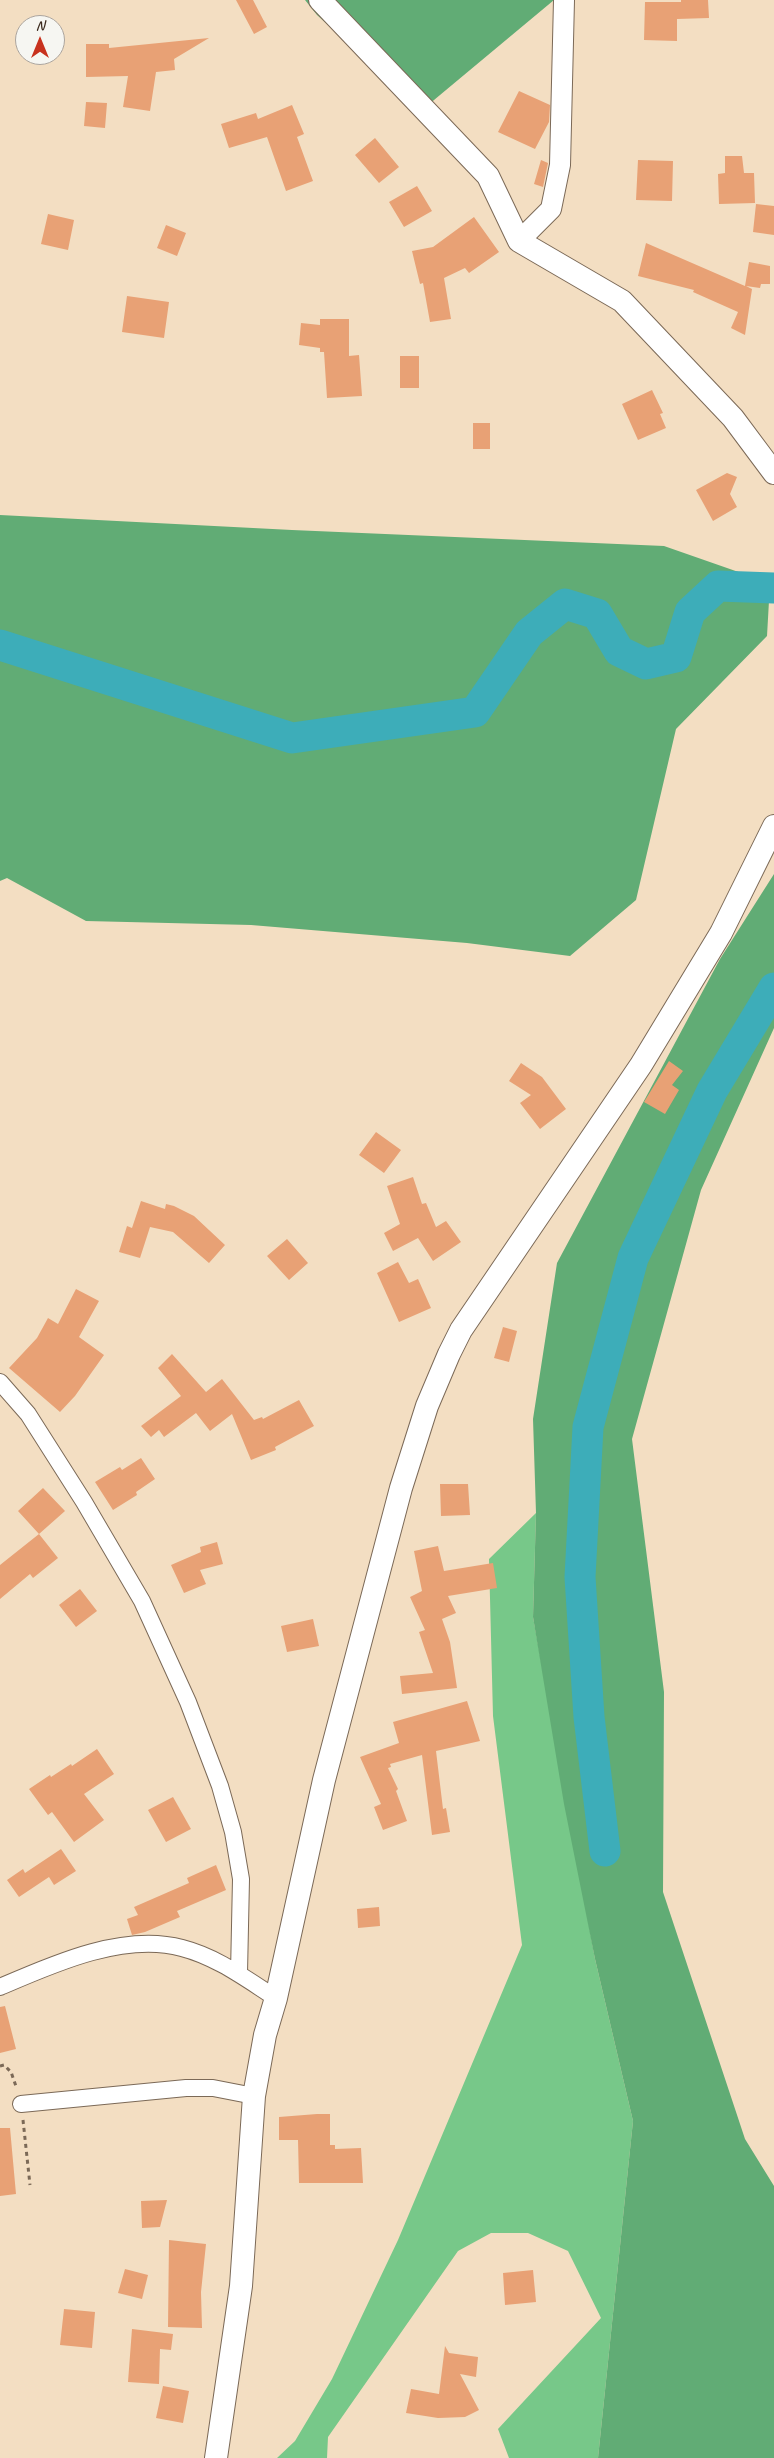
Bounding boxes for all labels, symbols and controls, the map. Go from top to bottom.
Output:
north arrow [15,15,65,65]
text: N [36,17,44,34]

